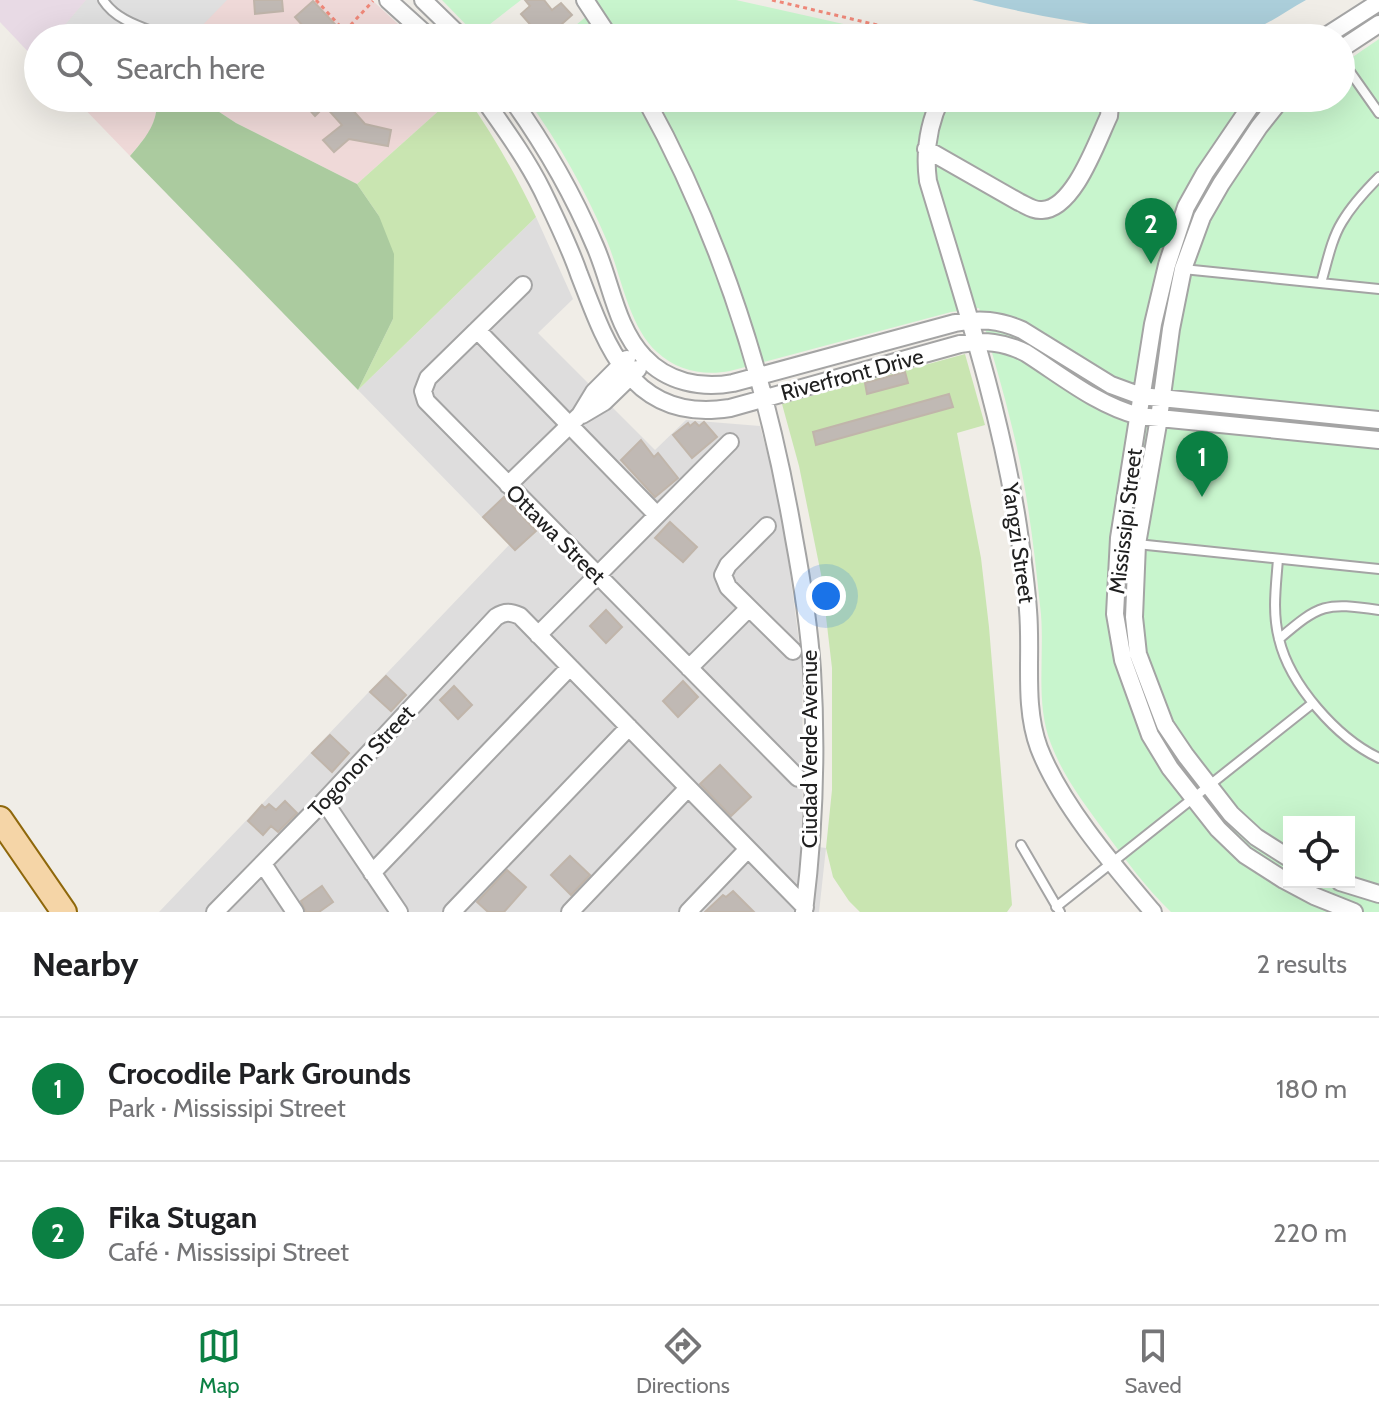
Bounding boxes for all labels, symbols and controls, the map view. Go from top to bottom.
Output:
search box [24,24,1355,112]
icon: search [52,46,96,90]
text: Search here [116,50,265,87]
pin: 2 [1125,198,1177,264]
street label: Riverfront Drive [778,342,926,406]
pin: 1 [1176,431,1228,497]
street label: Mississipi Street [1103,446,1148,595]
street label: Ottawa Street [500,479,612,590]
street label: Yangzi Street [997,480,1040,606]
your location [806,576,846,616]
street label: Ciudad Verde Avenue [796,650,823,848]
street label: Togonon Street [303,699,421,823]
map controls [1283,816,1355,888]
button: locate [1283,816,1355,888]
text: Nearby [32,943,139,985]
text: 2 results [1256,948,1347,980]
text: Crocodile Park Grounds [108,1055,411,1092]
text: 1 [53,1073,63,1105]
text: 180 m [1276,1073,1347,1105]
text: Park · Mississipi Street [108,1092,346,1124]
text: Fika Stugan [108,1199,257,1236]
text: 2 [51,1217,65,1249]
text: 220 m [1273,1217,1347,1249]
text: Café · Mississipi Street [108,1236,349,1268]
tab: Map [197,1324,241,1399]
tab: Directions [636,1324,730,1399]
tab: Saved [1125,1324,1182,1399]

